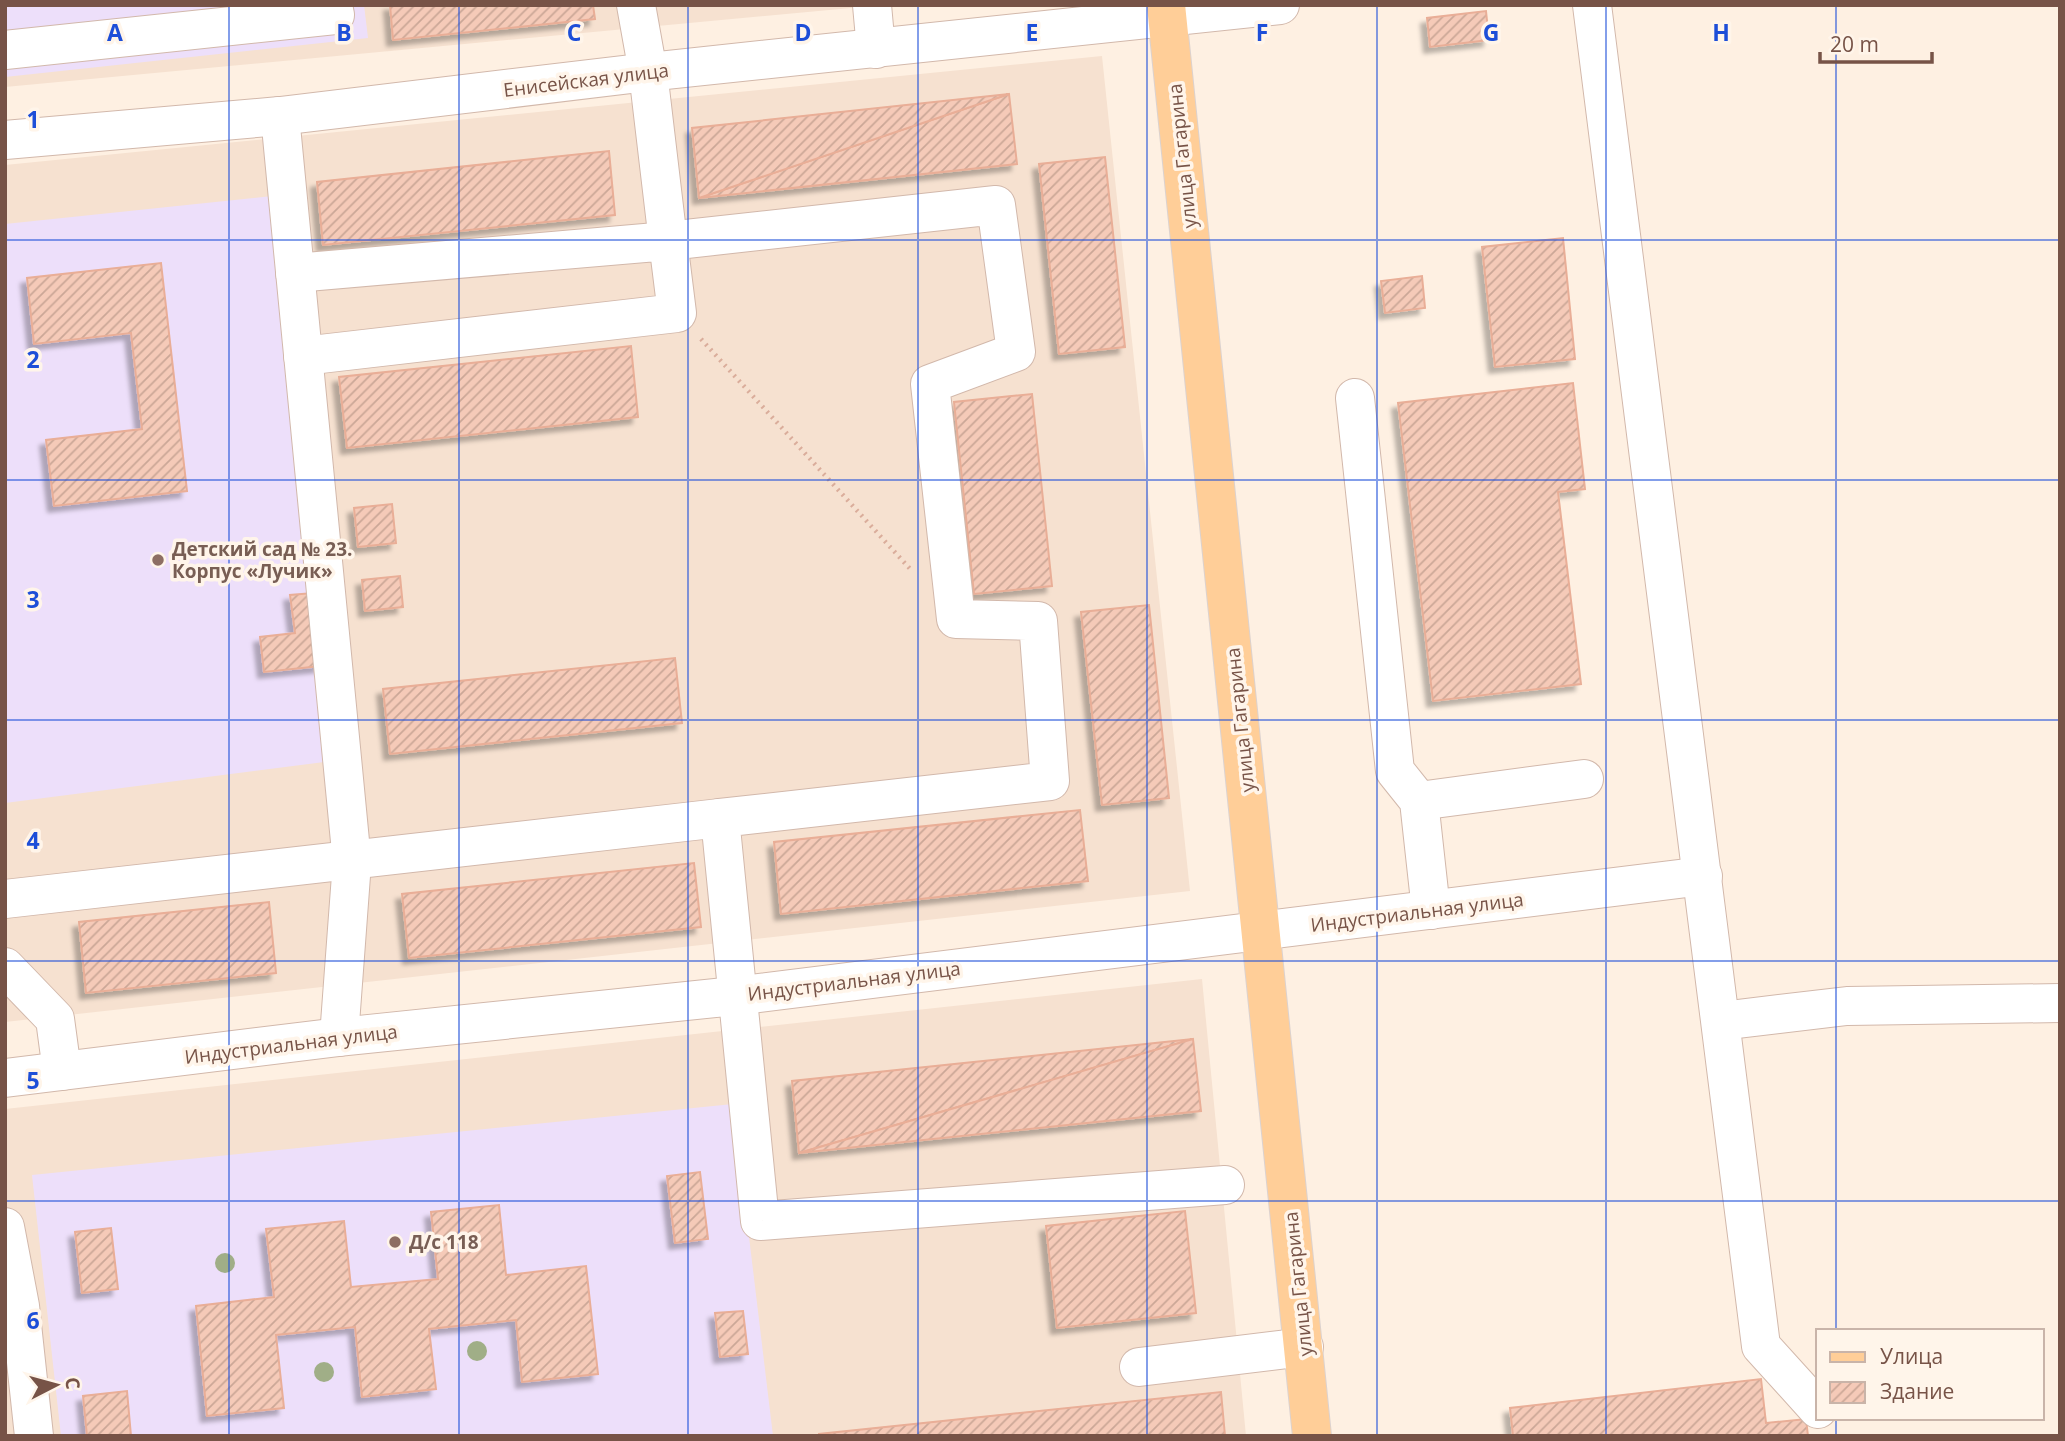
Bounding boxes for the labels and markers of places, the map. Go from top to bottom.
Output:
place label: Детский сад № 23. Корпус «Лучик» [172,536,353,584]
marker: Детский сад № 23. Корпус «Лучик» [150,552,166,568]
place label: Д/с 118 [409,1229,479,1255]
marker: Д/с 118 [387,1234,403,1250]

